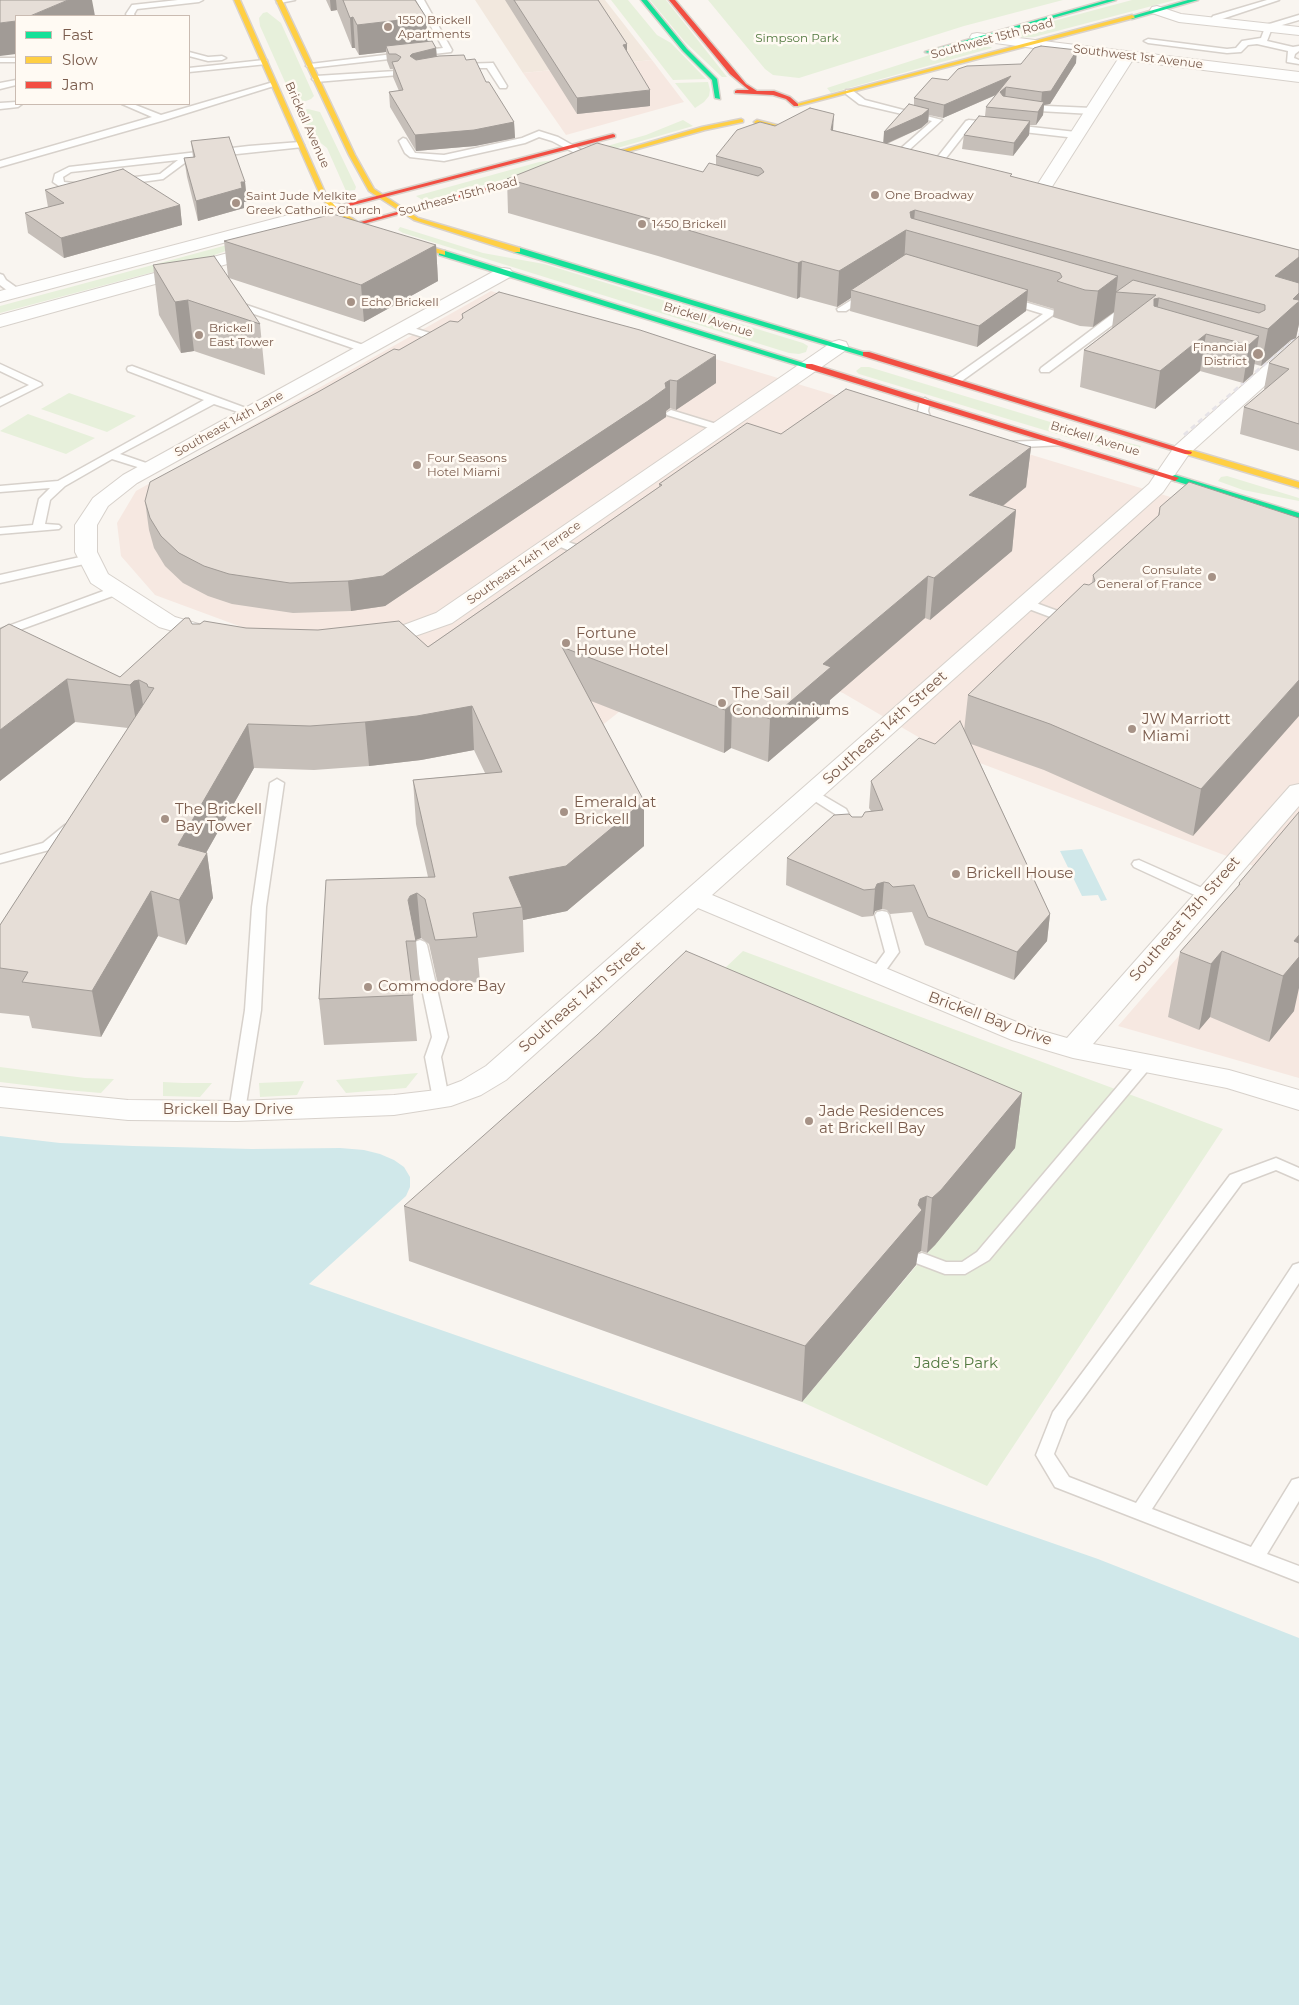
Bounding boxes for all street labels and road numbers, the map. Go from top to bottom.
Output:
street label: Southwest 15th Road [929,16,1055,62]
street label: Southwest 1st Avenue [1072,42,1204,72]
street label: Brickell Avenue [282,80,332,170]
street label: Southeast 15th Road [397,174,519,220]
street label: Brickell Avenue [662,300,754,340]
street label: Southeast 14th Lane [172,388,286,460]
street label: Brickell Avenue [1049,419,1141,459]
street label: Southeast 14th Terrace [464,518,584,608]
street label: Southeast 14th Street [819,668,951,788]
street label: Southeast 13th Street [1126,853,1244,985]
street label: Southeast 14th Street [515,937,649,1057]
street label: Brickell Bay Drive [926,988,1054,1050]
street label: Brickell Bay Drive [163,1101,293,1119]

